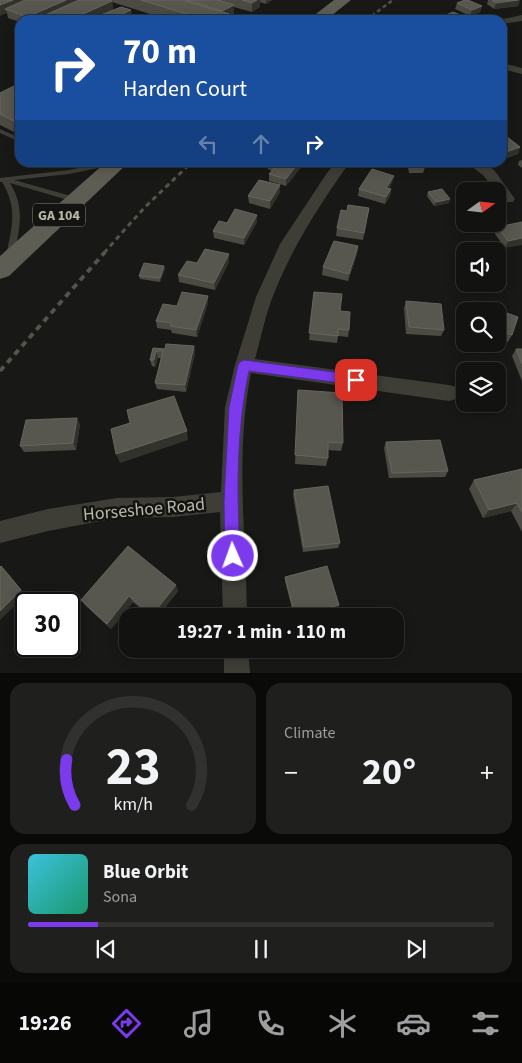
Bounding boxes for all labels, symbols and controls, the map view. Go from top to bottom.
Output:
text: 70 m [123,27,197,77]
icon: right [40,35,105,100]
text: Harden Court [123,73,247,105]
icon: left [194,130,222,158]
icon: ahead [247,130,275,158]
icon: right [300,130,328,158]
north arrow [456,182,506,232]
map controls [456,182,506,412]
road number: GA 104 [33,204,85,226]
button: sound [456,242,506,292]
button: search [456,302,506,352]
pin [335,359,377,401]
button: layers [456,362,506,412]
icon: arrive [342,366,370,394]
street label: Horseshoe Road [82,492,206,527]
position arrow [206,529,258,581]
speed limit sign: 30 [15,592,80,657]
text: 19:27 · 1 min · 110 m [177,619,346,646]
text: Climate [284,722,335,744]
text: 23 [106,731,160,805]
text: 20° [362,745,416,799]
text: − [284,753,298,793]
text: + [480,753,494,793]
text: km/h [113,792,153,817]
text: Blue Orbit [103,859,188,886]
text: Sona [103,886,137,908]
icon: previous [92,935,120,963]
icon: pause [247,935,275,963]
icon: next [402,935,430,963]
icon: directions [109,1006,144,1041]
icon: music [181,1006,216,1041]
icon: phone [253,1006,288,1041]
icon: climate [325,1006,360,1041]
icon: car [396,1006,431,1041]
icon: filters [468,1006,503,1041]
text: 19:26 [18,1007,72,1039]

